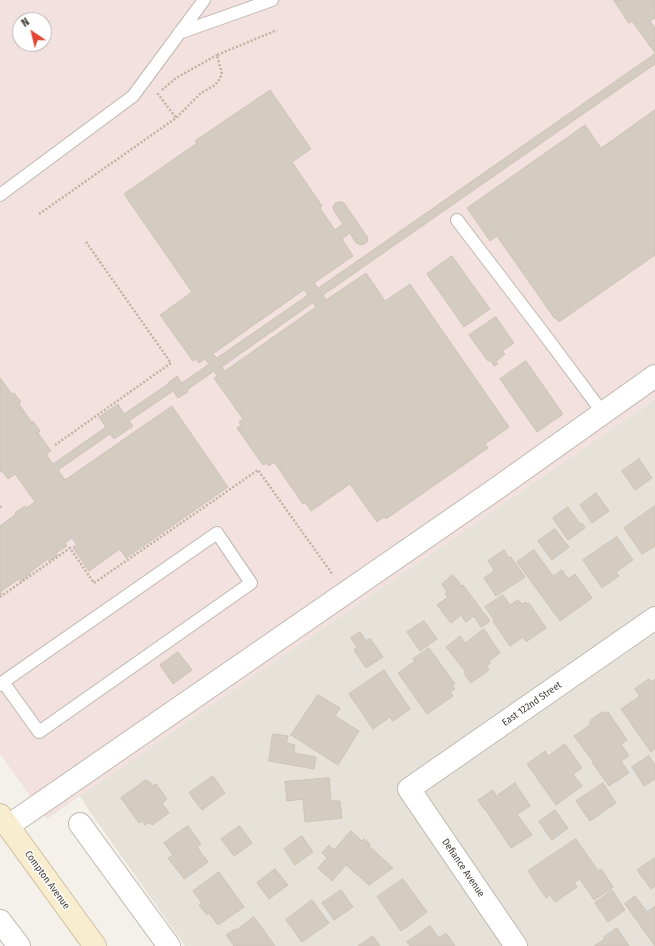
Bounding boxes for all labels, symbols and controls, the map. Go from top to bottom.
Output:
north arrow [12,12,52,52]
text: N [19,15,32,30]
street label: East 122nd Street [500,679,564,729]
street label: Defiance Avenue [439,837,487,899]
street label: Compton Avenue [22,848,72,912]

